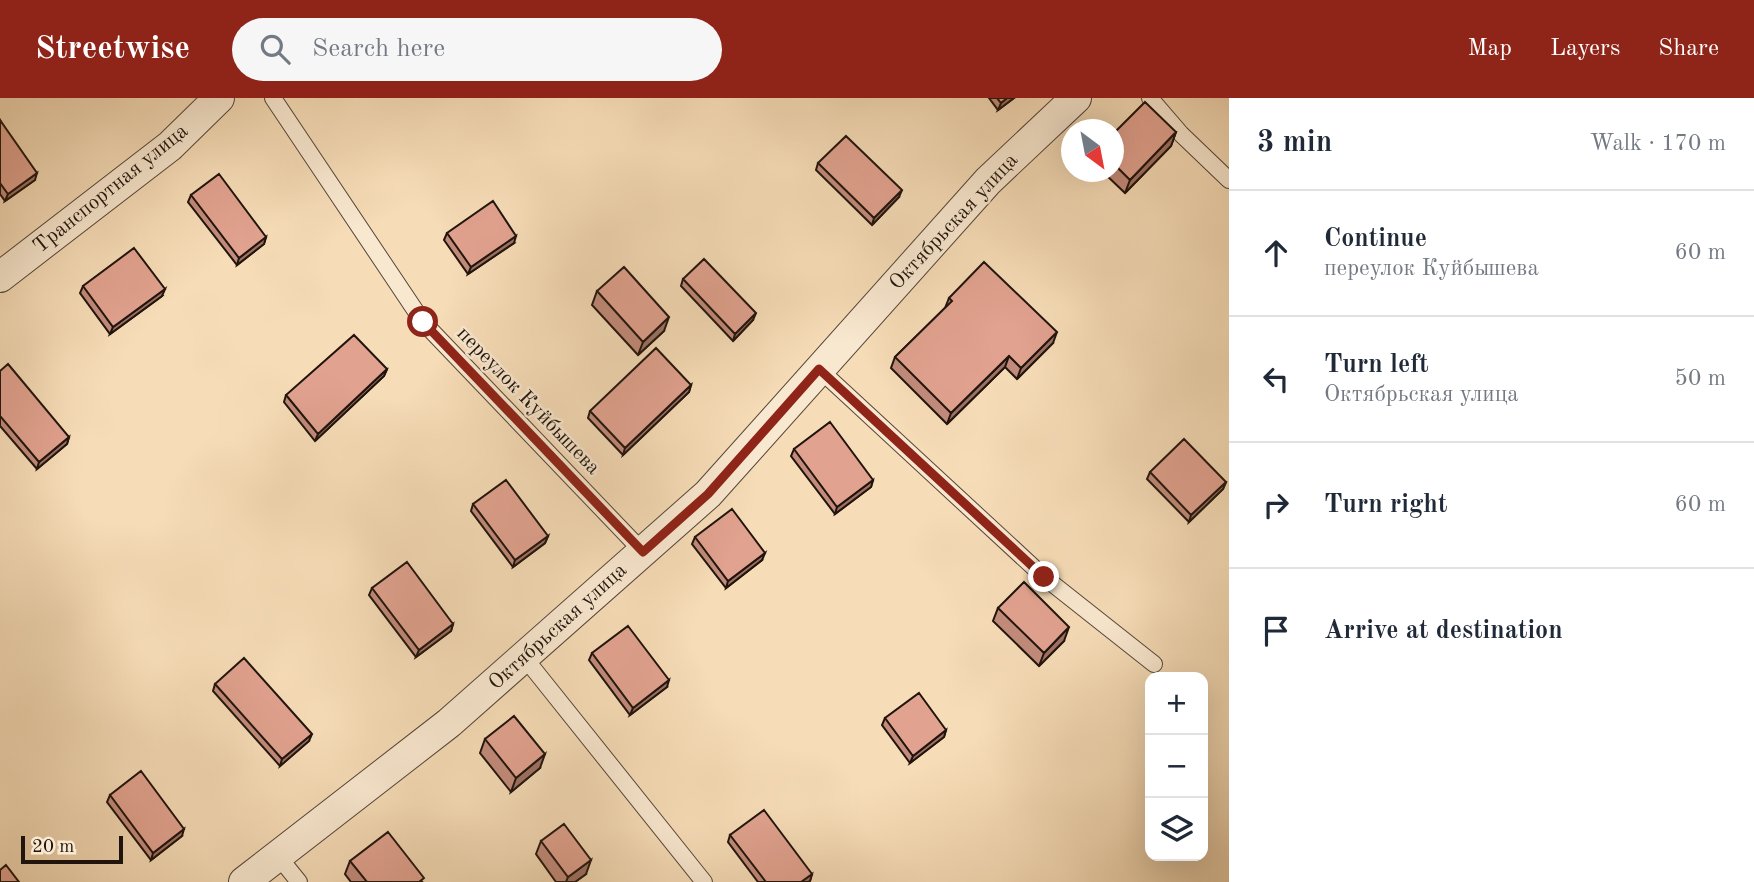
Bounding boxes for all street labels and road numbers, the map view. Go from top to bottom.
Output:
street label: Транспортная улица [30,120,192,258]
street label: Октябрьская улица [886,150,1022,294]
street label: переулок Куйбышева [452,323,604,479]
street label: Октябрьская улица [485,560,631,694]

